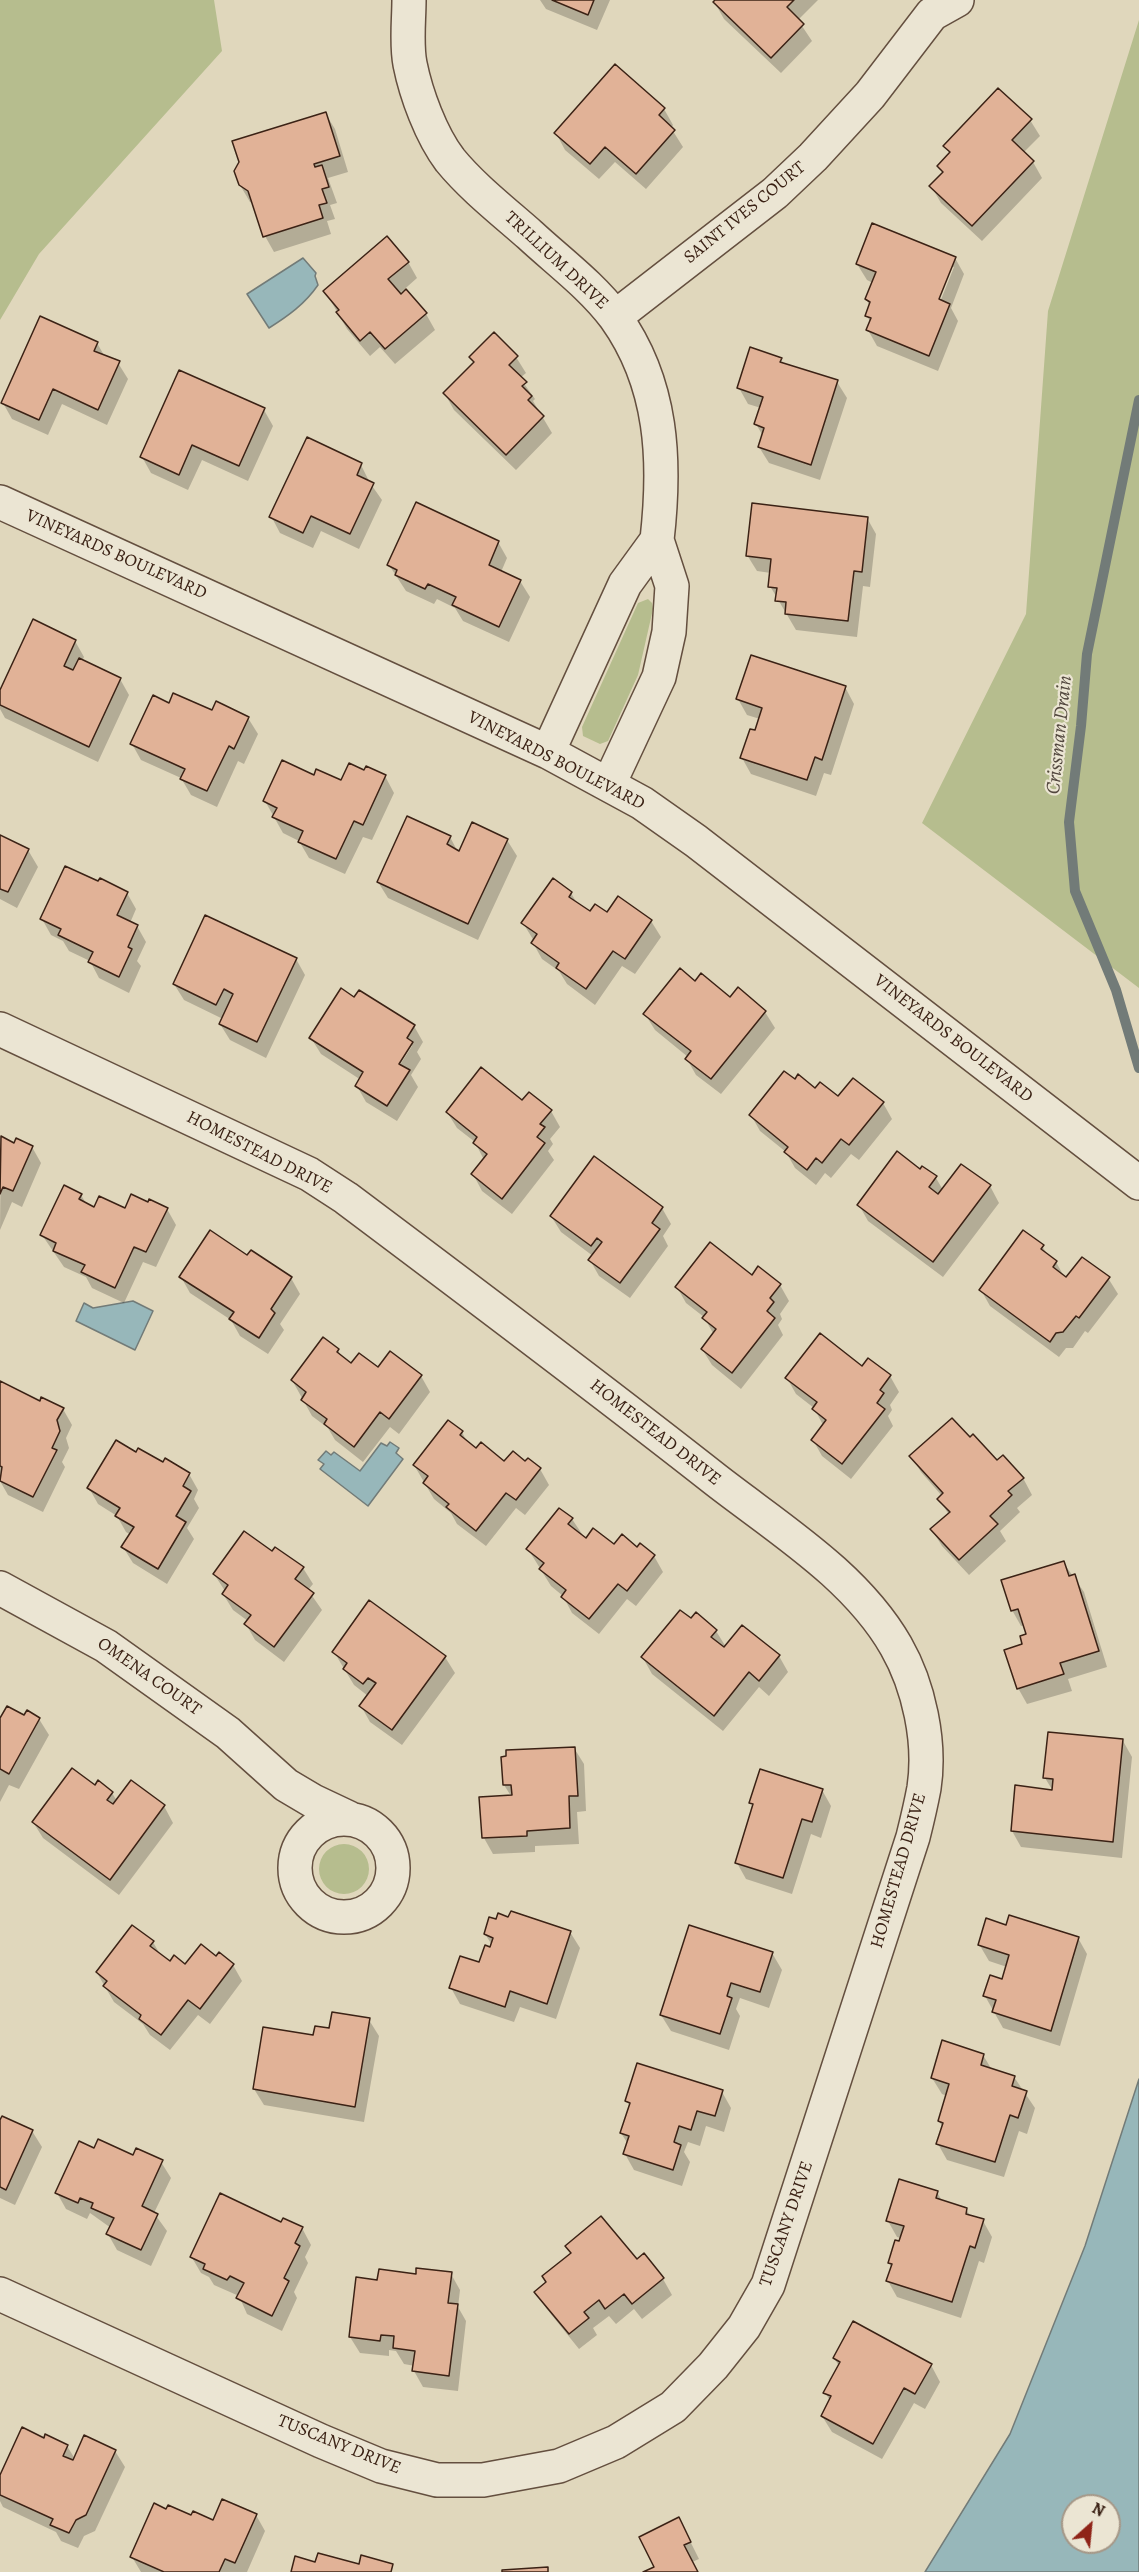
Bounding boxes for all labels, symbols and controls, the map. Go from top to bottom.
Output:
street label: SAINT IVES COURT [680,157,810,269]
street label: TRILLIUM DRIVE [500,207,612,315]
street label: VINEYARDS BOULEVARD [22,505,210,605]
water label: Crissman Drain [1042,674,1078,796]
street label: VINEYARDS BOULEVARD [464,707,648,815]
street label: VINEYARDS BOULEVARD [869,970,1037,1108]
street label: HOMESTEAD DRIVE [183,1107,335,1199]
street label: HOMESTEAD DRIVE [585,1375,725,1491]
street label: OMENA COURT [93,1633,205,1721]
street label: HOMESTEAD DRIVE [867,1791,931,1951]
street label: TUSCANY DRIVE [755,2158,819,2290]
street label: TUSCANY DRIVE [274,2410,404,2480]
north arrow [1061,2494,1121,2554]
text: N [1088,2497,1108,2522]

